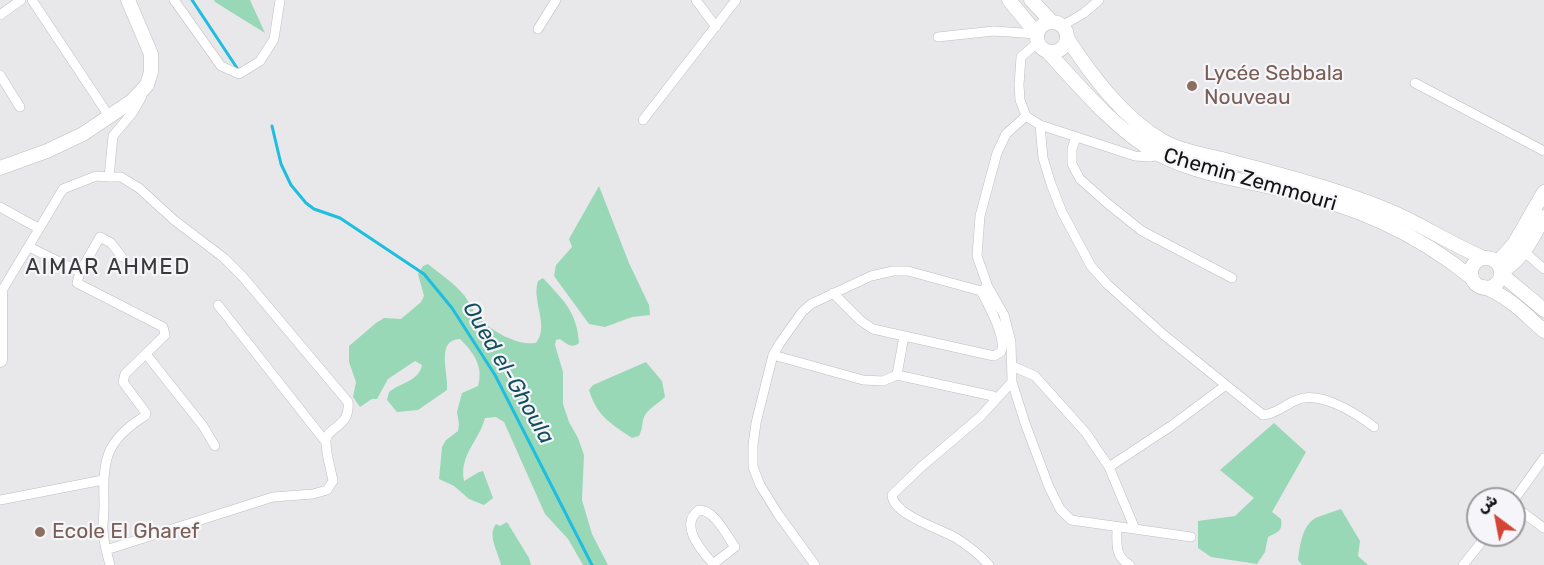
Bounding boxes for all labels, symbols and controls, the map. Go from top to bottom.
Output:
place label: Lycée Sebbala Nouveau [1204,61,1343,111]
marker: Lycée Sebbala Nouveau [1185,79,1199,93]
street label: Chemin Zemmouri [1160,143,1340,217]
district label: AIMAR AHMED [25,255,191,281]
water label: Oued el-Ghoula [457,297,559,449]
north arrow [1466,487,1526,547]
text: ش [1474,490,1501,516]
place label: Ecole El Gharef [52,519,199,545]
marker: Ecole El Gharef [33,525,47,539]

